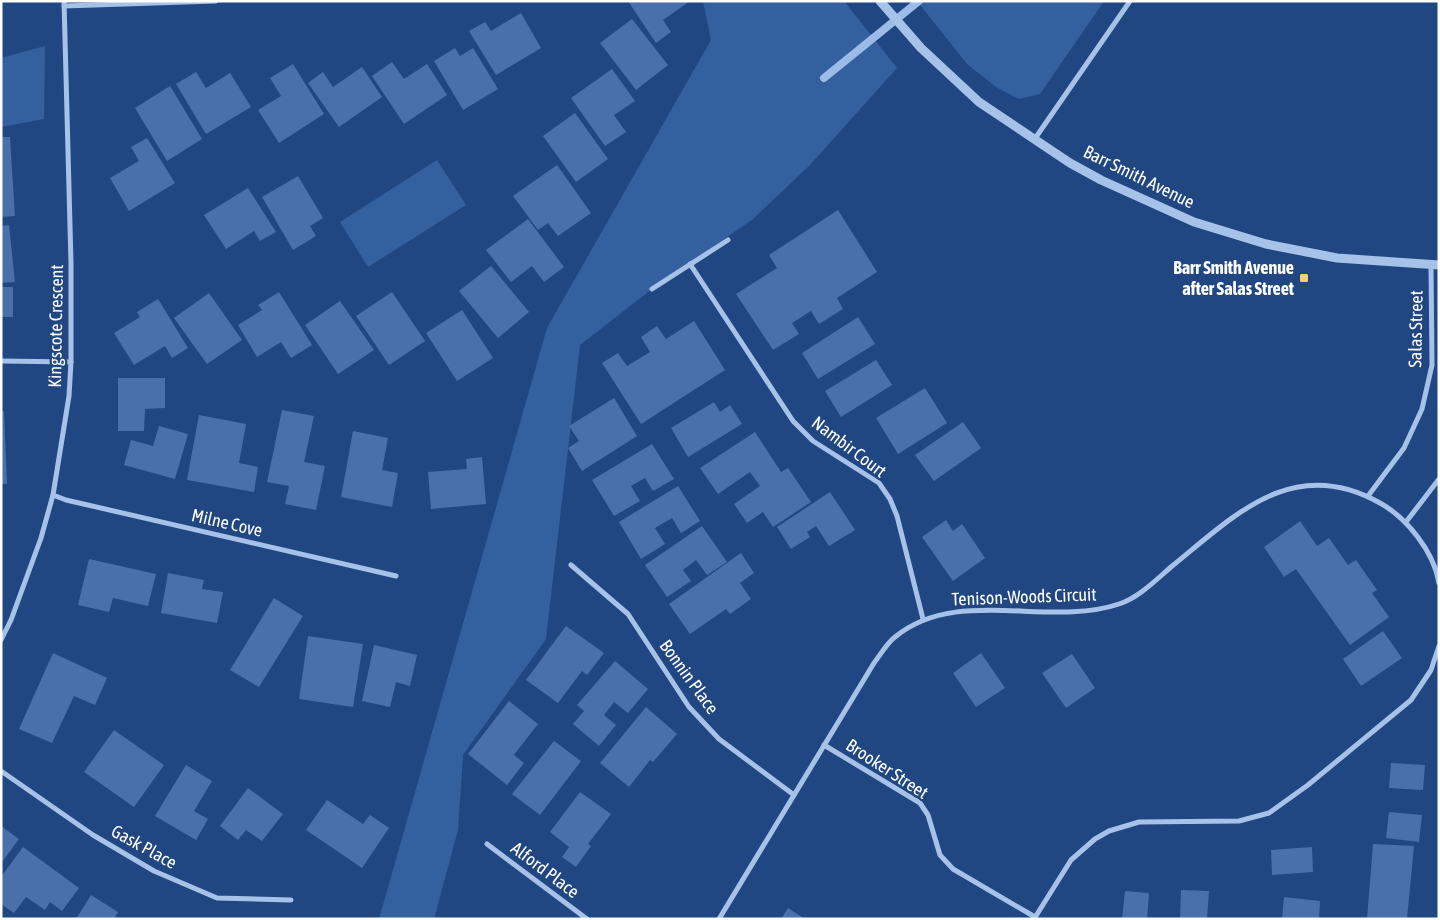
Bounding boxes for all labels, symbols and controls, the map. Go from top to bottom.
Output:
street label: Barr Smith Avenue [1080,141,1198,212]
place label: Barr Smith Avenue after Salas Street [1173,257,1295,299]
street label: Kingscote Crescent [44,264,67,388]
marker: Barr Smith Avenue after Salas Street [1298,272,1310,284]
street label: Salas Street [1404,290,1427,368]
street label: Nambir Court [808,412,891,481]
street label: Milne Cove [190,504,265,541]
street label: Tenison-Woods Circuit [951,583,1097,610]
street label: Bonnin Place [655,636,723,718]
street label: Brooker Street [842,734,932,803]
street label: Gask Place [108,820,181,873]
street label: Alford Place [507,837,584,902]

